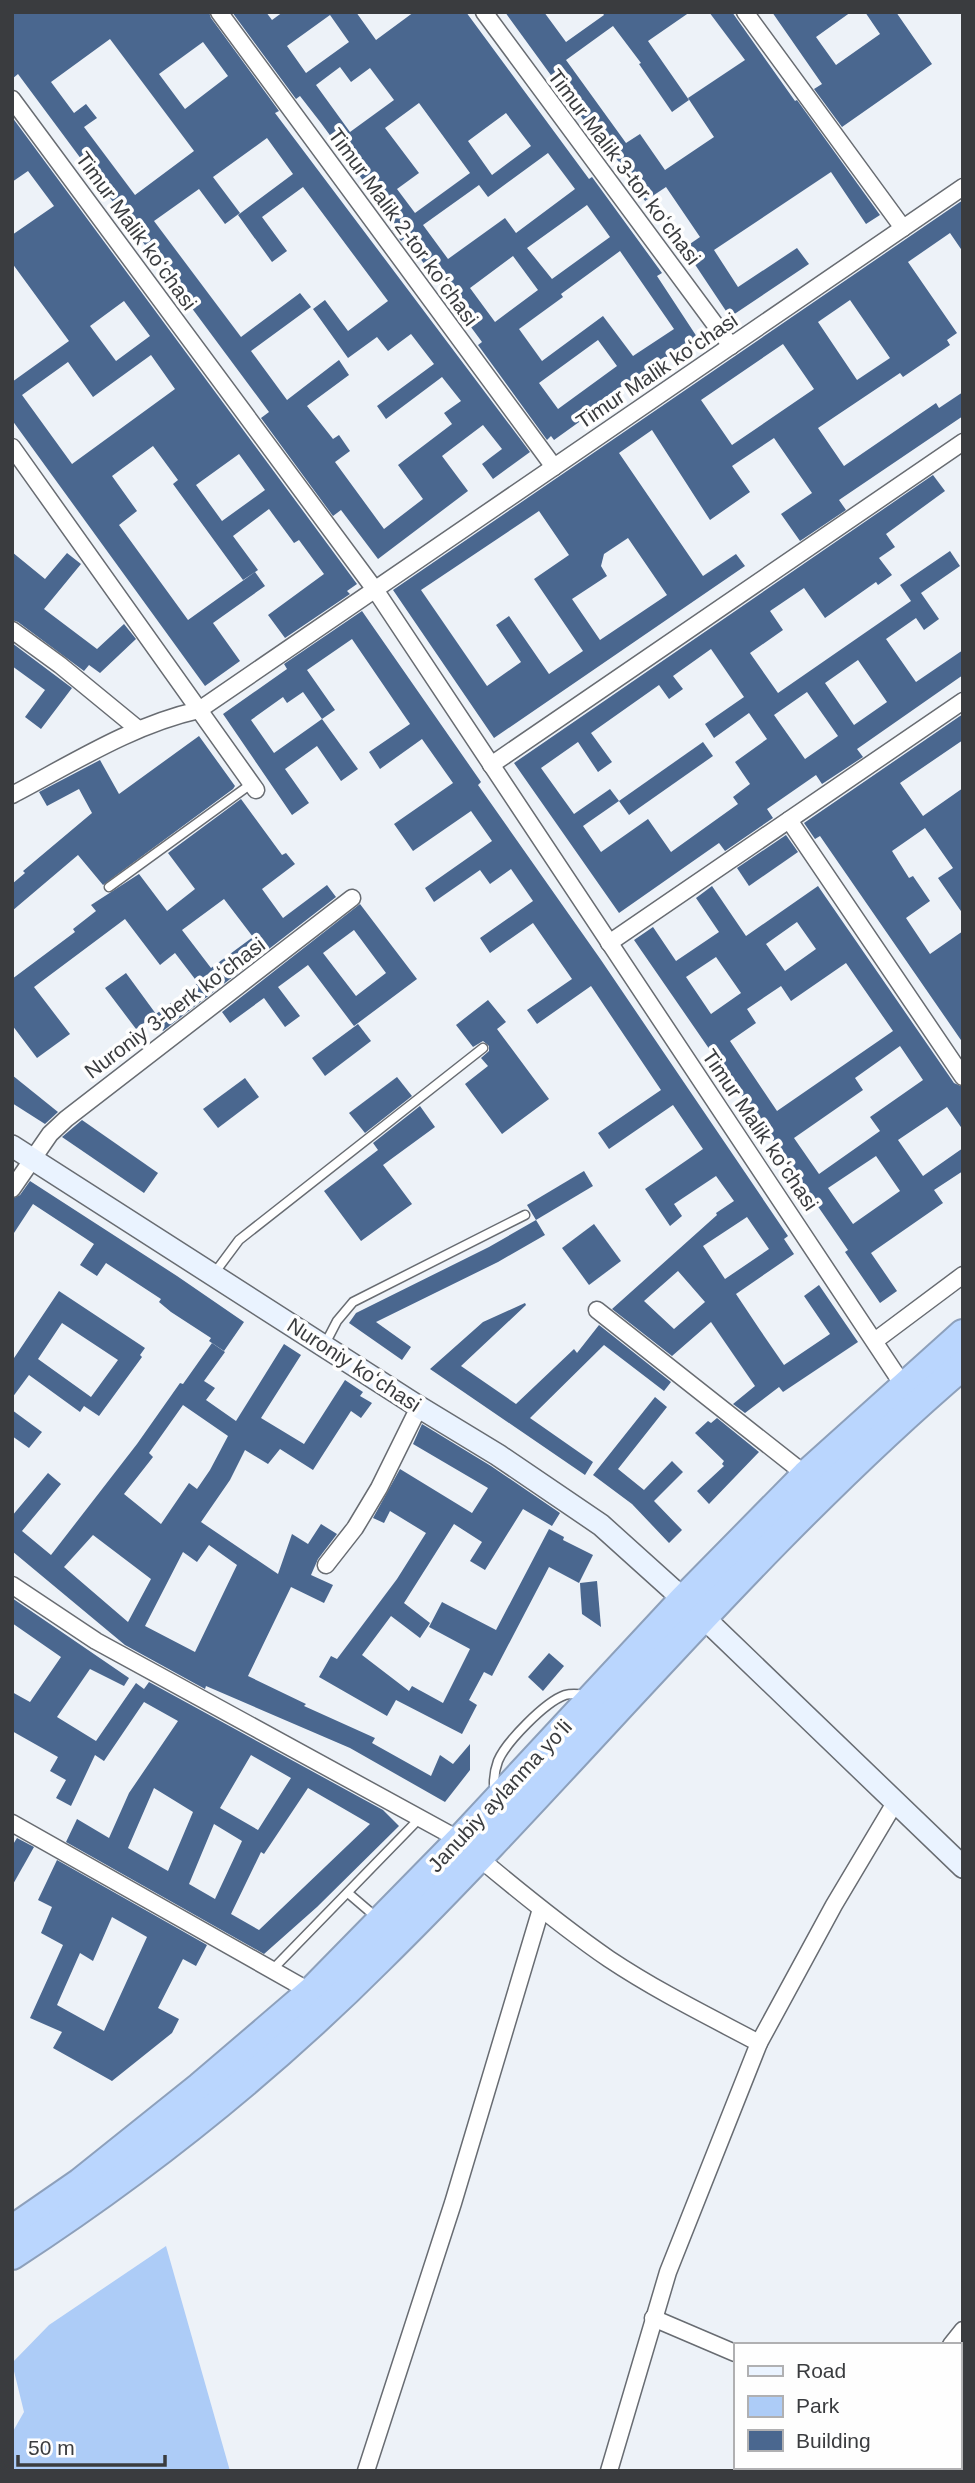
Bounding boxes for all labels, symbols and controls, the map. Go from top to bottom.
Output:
street label: Timur Malik 3-tor koʻchasi [543,65,705,269]
street label: Timur Malik 2-tor koʻchasi [324,123,483,330]
street label: Timur Malik koʻchasi [71,147,201,314]
street label: Timur Malik koʻchasi [572,308,742,433]
street label: Nuroniy 3-berk koʻchasi [80,932,269,1083]
street label: Timur Malik koʻchasi [698,1045,823,1215]
street label: Nuroniy koʻchasi [283,1313,425,1416]
street label: Janubiy aylanma yoʻli [423,1715,576,1876]
legend [734,2343,961,2469]
text: Road [796,2359,846,2382]
text: Park [796,2394,840,2417]
scale bar [18,2424,164,2468]
text: Building [796,2429,871,2452]
text: 50 m [28,2436,75,2459]

